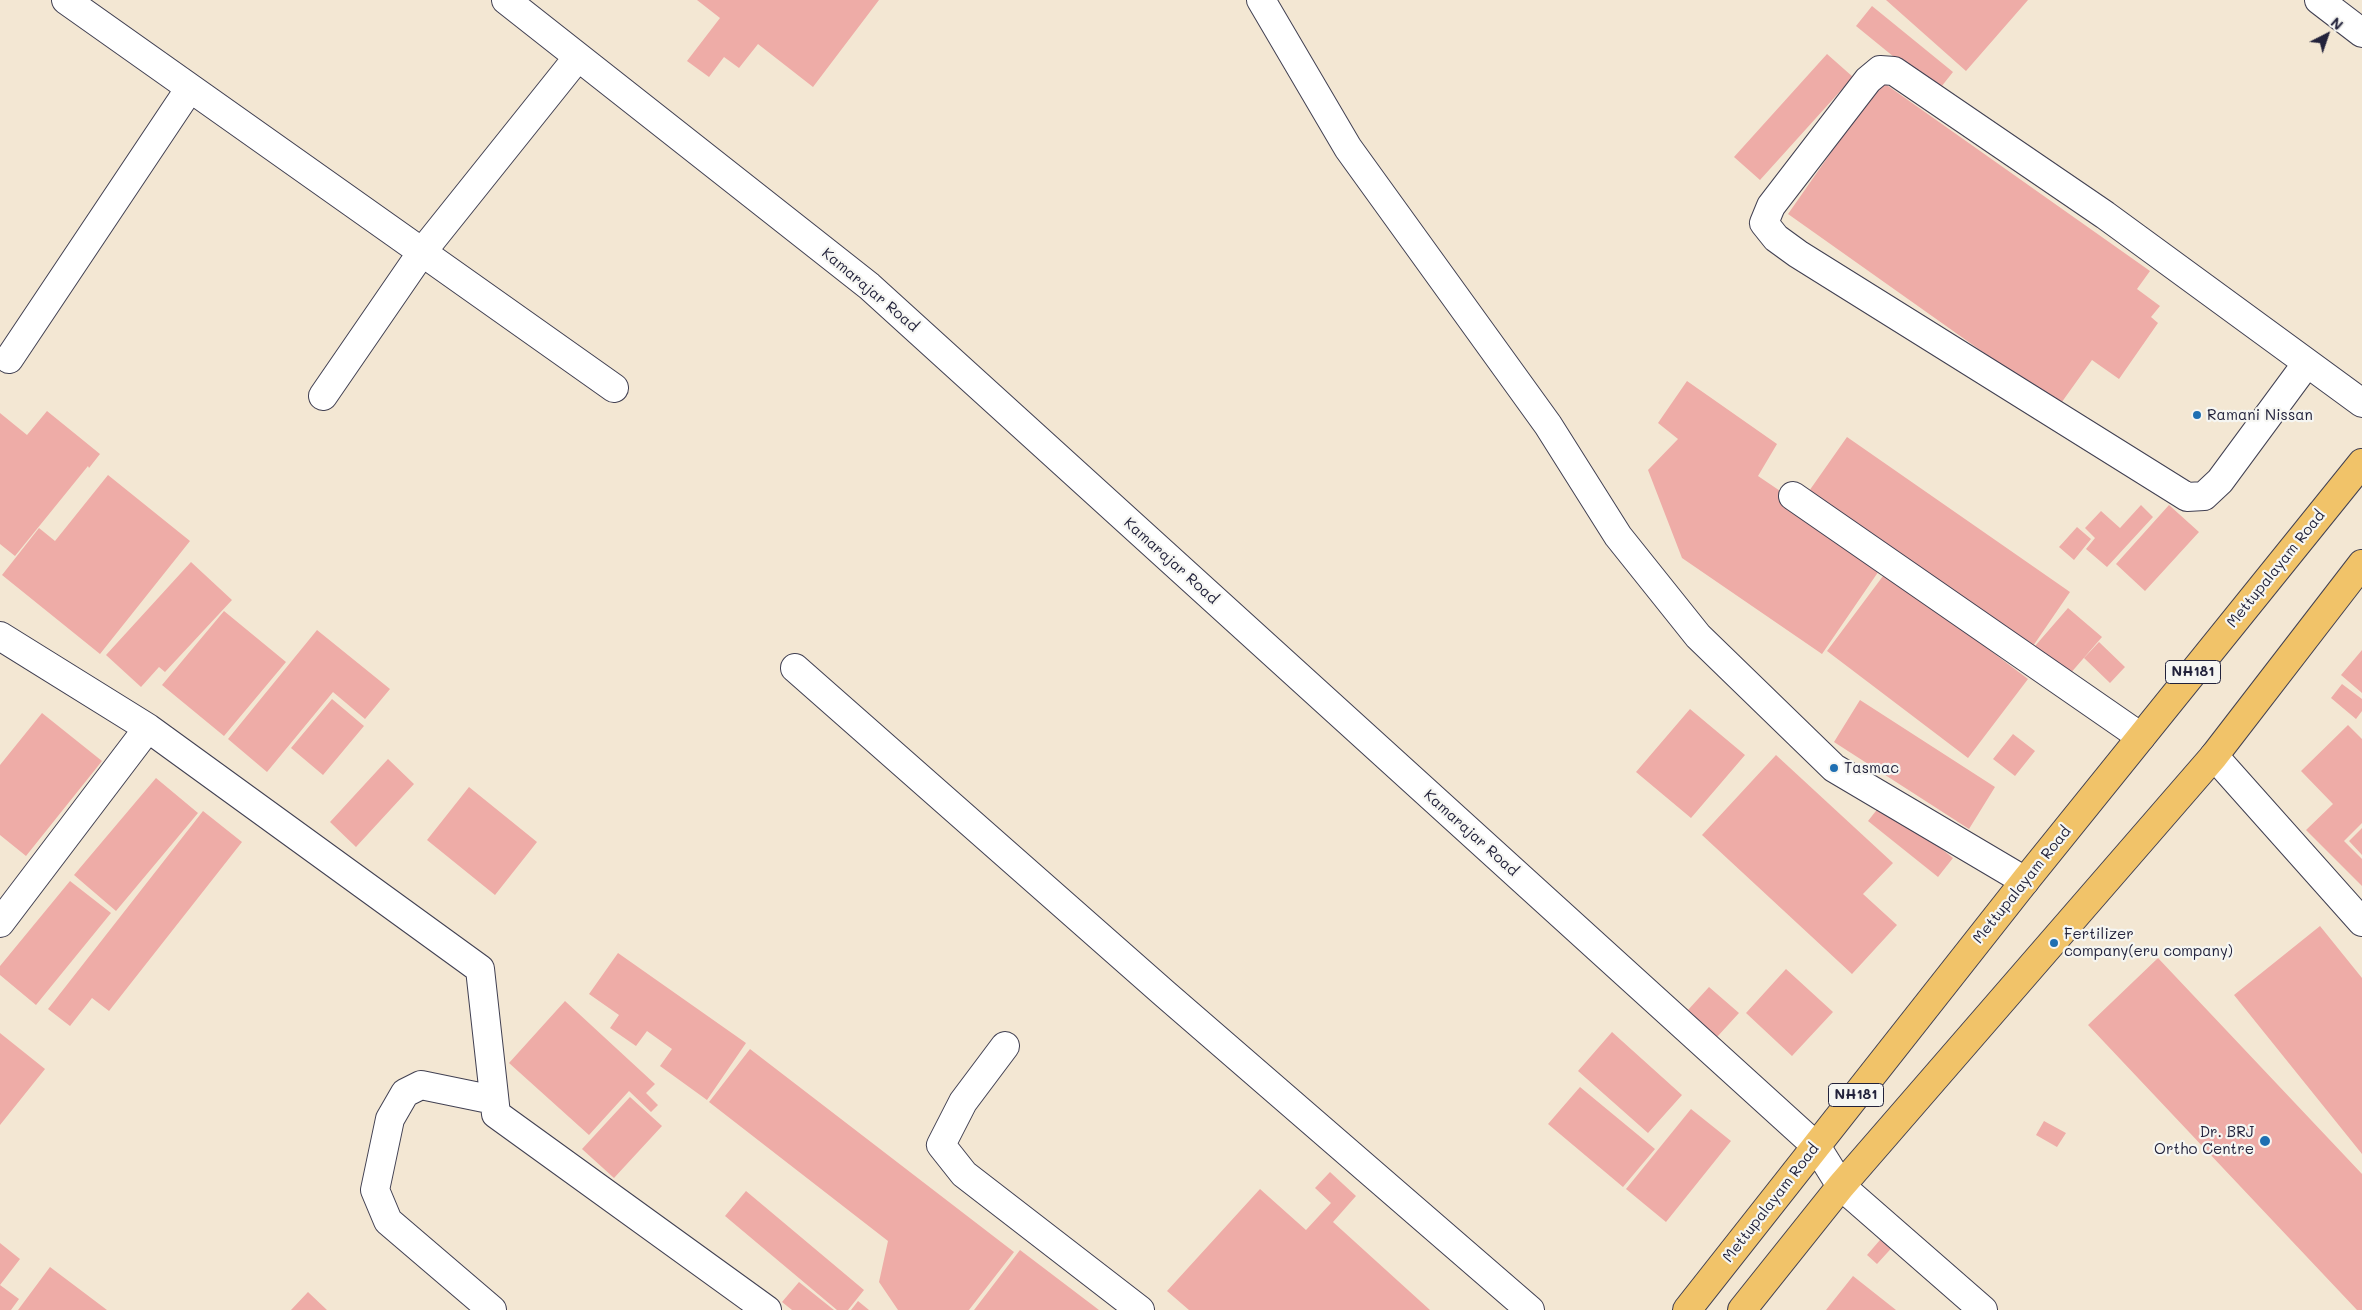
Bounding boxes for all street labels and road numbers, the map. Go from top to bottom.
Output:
street label: Kamarajar Road [818,244,922,336]
street label: Mettupalayam Road [2223,507,2329,631]
street label: Kamarajar Road [1120,514,1222,608]
road number: NH181 [2166,660,2220,684]
street label: Kamarajar Road [1420,786,1522,880]
street label: Mettupalayam Road [1969,823,2075,947]
road number: NH181 [1828,1084,1884,1106]
street label: Mettupalayam Road [1719,1140,1823,1266]

